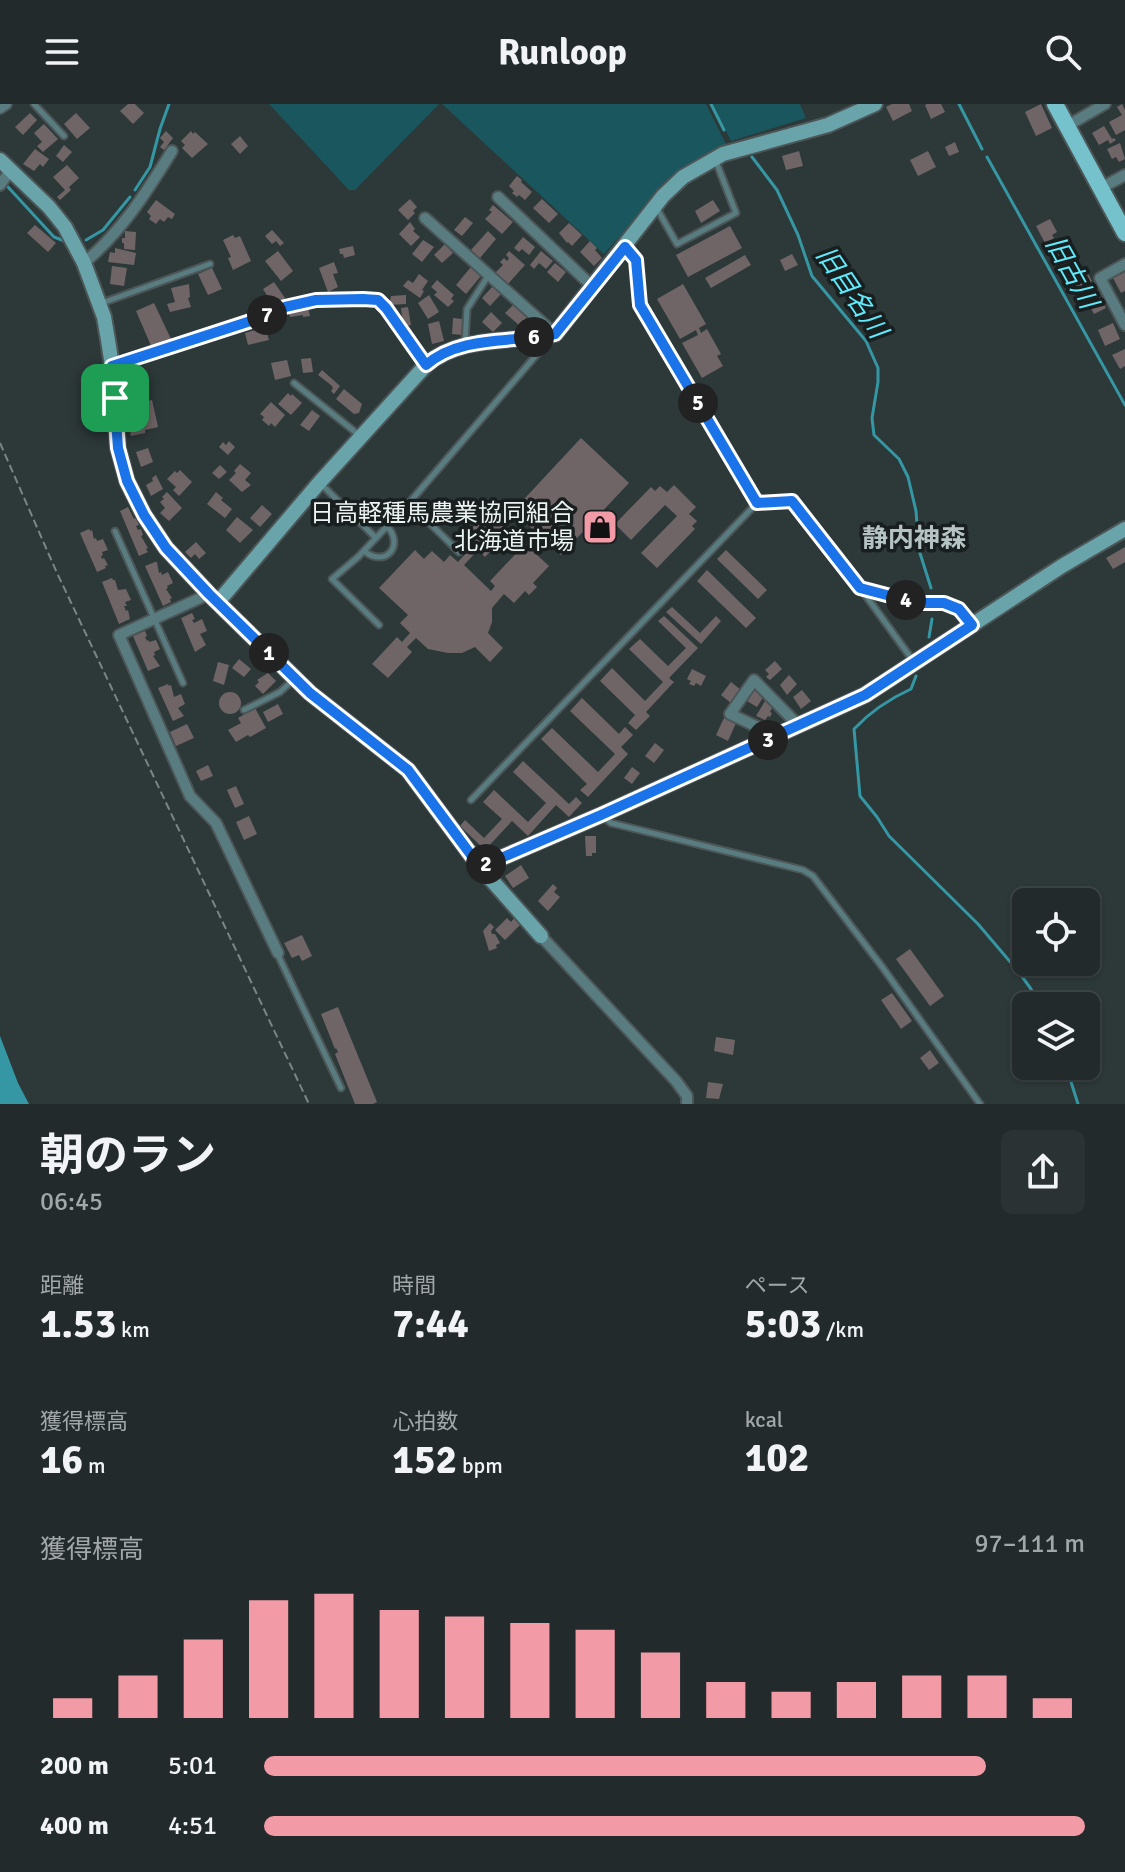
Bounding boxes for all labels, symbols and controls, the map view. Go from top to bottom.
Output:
icon: menu [40,30,84,74]
text: Runloop [498,30,627,75]
icon: search [1041,30,1085,74]
water label: 旧古川 [1038,231,1105,317]
water label: 旧目名川 [809,240,895,347]
pin: 7 [247,295,287,335]
text: 7 [261,301,273,328]
pin: 6 [514,317,554,357]
text: 6 [528,323,540,350]
pin [81,364,149,432]
icon: arrive [93,376,137,420]
pin: 5 [678,383,718,423]
text: 5 [692,389,704,416]
place label: 日高軽種馬農業協同組合 北海道市場 [310,498,574,556]
shop icon: 日高軽種馬農業協同組合 北海道市場 [581,508,619,546]
district label: 静内神森 [862,523,966,555]
pin: 4 [886,580,926,620]
text: 4 [900,586,912,613]
pin: 1 [249,633,289,673]
text: 1 [263,639,275,666]
pin: 3 [748,720,788,760]
text: 3 [762,726,774,753]
pin: 2 [466,844,506,884]
text: 2 [480,850,492,877]
map controls [1012,888,1100,1080]
button: locate [1012,888,1100,976]
button: layers [1012,992,1100,1080]
text: 朝のラン [40,1129,216,1183]
button: share [1001,1130,1085,1214]
text: 06:45 [40,1186,103,1218]
text: 距離 [40,1272,84,1299]
text: 時間 [392,1272,436,1299]
text: ペース [745,1272,810,1299]
text: 1.53 [40,1299,116,1349]
text: 7:44 [392,1299,469,1349]
text: 5:03 [745,1299,821,1349]
text: km [116,1316,150,1343]
text: /km [821,1316,864,1343]
text: kcal [745,1406,783,1433]
text: 獲得標高 [40,1408,128,1435]
text: 心拍数 [392,1408,458,1435]
text: 102 [745,1433,809,1483]
text: 16 [40,1435,83,1485]
text: 152 [392,1435,457,1485]
text: m [83,1452,106,1479]
text: bpm [457,1452,503,1479]
text: 97–111 m [975,1528,1085,1560]
text: 獲得標高 [40,1534,144,1566]
text: 200 m [40,1750,109,1782]
text: 5:01 [168,1750,217,1782]
text: 400 m [40,1810,109,1842]
text: 4:51 [168,1810,217,1842]

